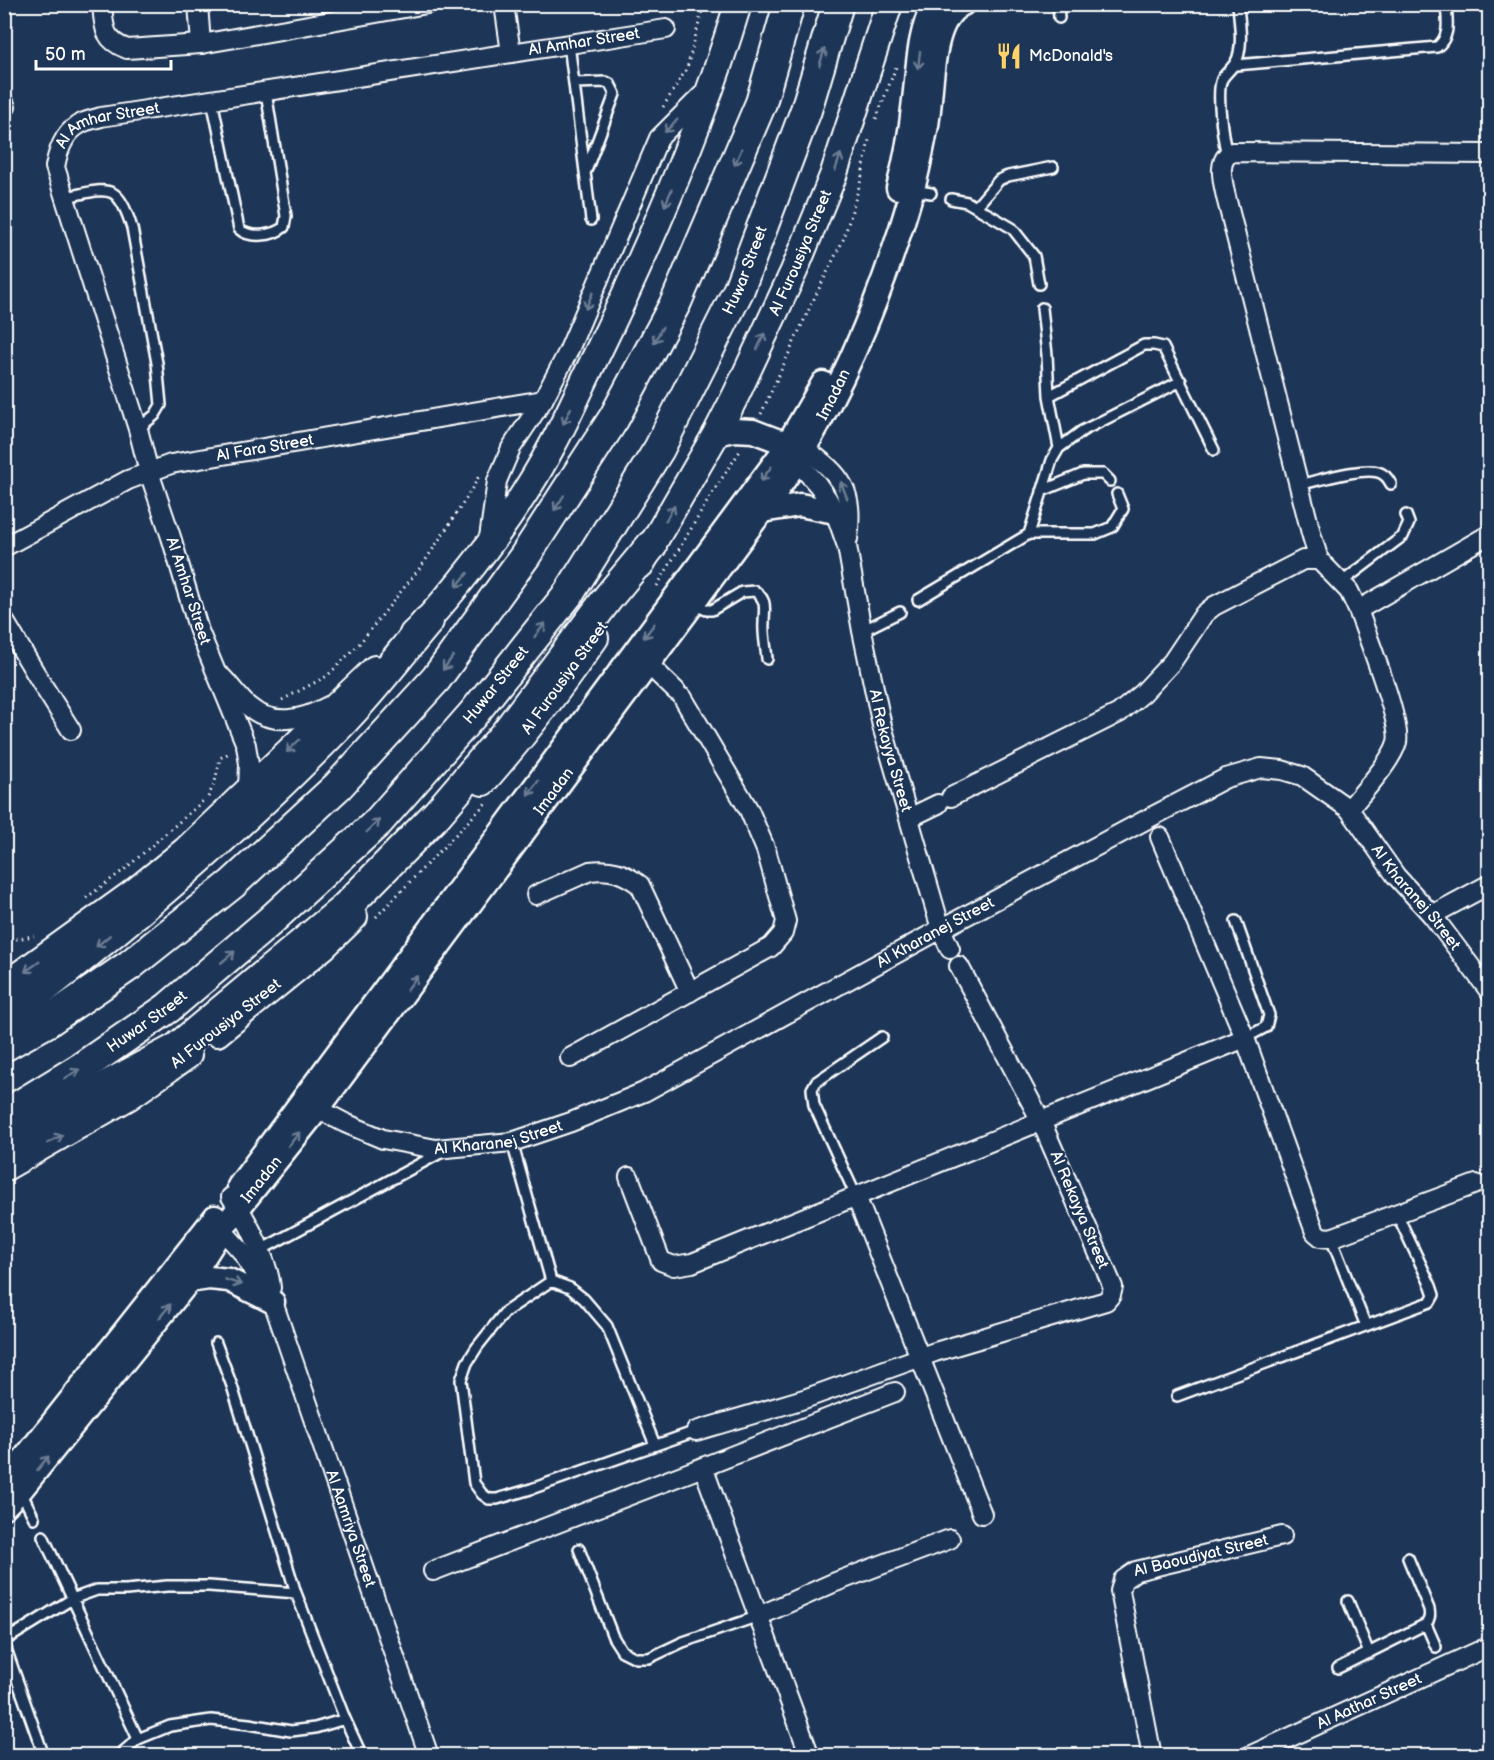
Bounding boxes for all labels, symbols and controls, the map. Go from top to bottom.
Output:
street label: Al Amhar Street [527,24,641,60]
scale bar [36,33,171,71]
restaurant icon: McDonald's [994,41,1024,71]
text: 50 m [45,44,86,65]
place label: McDonald's [1029,47,1113,66]
one-way arrow [817,48,828,67]
one-way arrow [913,50,924,70]
street label: Al Amhar Street [52,99,161,151]
one-way arrow [664,118,678,133]
one-way arrow [732,148,743,166]
one-way arrow [833,153,844,172]
street label: Al Furousiya Street [765,187,836,319]
one-way arrow [662,188,674,206]
street label: Huwar Street [718,223,771,318]
one-way arrow [583,292,594,310]
one-way arrow [652,327,664,344]
one-way arrow [756,333,767,351]
street label: Imadan [813,366,854,423]
one-way arrow [560,407,572,425]
street label: Al Fara Street [215,430,315,466]
one-way arrow [759,466,772,482]
one-way arrow [837,481,848,499]
one-way arrow [553,494,565,511]
one-way arrow [664,505,676,522]
street label: Al Amhar Street [162,535,214,647]
one-way arrow [455,572,468,588]
street label: Al Furousiya Street [518,618,612,738]
one-way arrow [533,622,546,638]
one-way arrow [643,623,656,639]
street label: Huwar Street [459,642,533,728]
one-way arrow [442,655,454,671]
street label: Al Rekayya Street [865,687,916,814]
one-way arrow [285,739,300,753]
street label: Imadan [530,764,578,819]
one-way arrow [527,779,539,795]
one-way arrow [365,819,380,834]
street label: Al Kharanej Street [1367,841,1465,954]
street label: Al Kharanej Street [873,893,997,972]
one-way arrow [96,934,111,948]
one-way arrow [220,950,235,964]
one-way arrow [25,961,41,973]
street label: Al Furousiya Street [167,975,285,1073]
one-way arrow [406,975,418,991]
street label: Huwar Street [103,986,191,1057]
one-way arrow [63,1067,80,1079]
street label: Al Kharanej Street [433,1116,565,1159]
one-way arrow [288,1131,301,1147]
one-way arrow [47,1133,64,1145]
street label: Al Rekayya Street [1046,1148,1112,1272]
street label: Imadan [237,1152,286,1207]
one-way arrow [223,1278,241,1289]
one-way arrow [158,1303,171,1319]
one-way arrow [36,1455,49,1471]
street label: Al Aamriya Street [322,1467,380,1590]
street label: Al Baoudiyat Street [1132,1530,1270,1581]
street label: Al Aathar Street [1314,1669,1424,1733]

